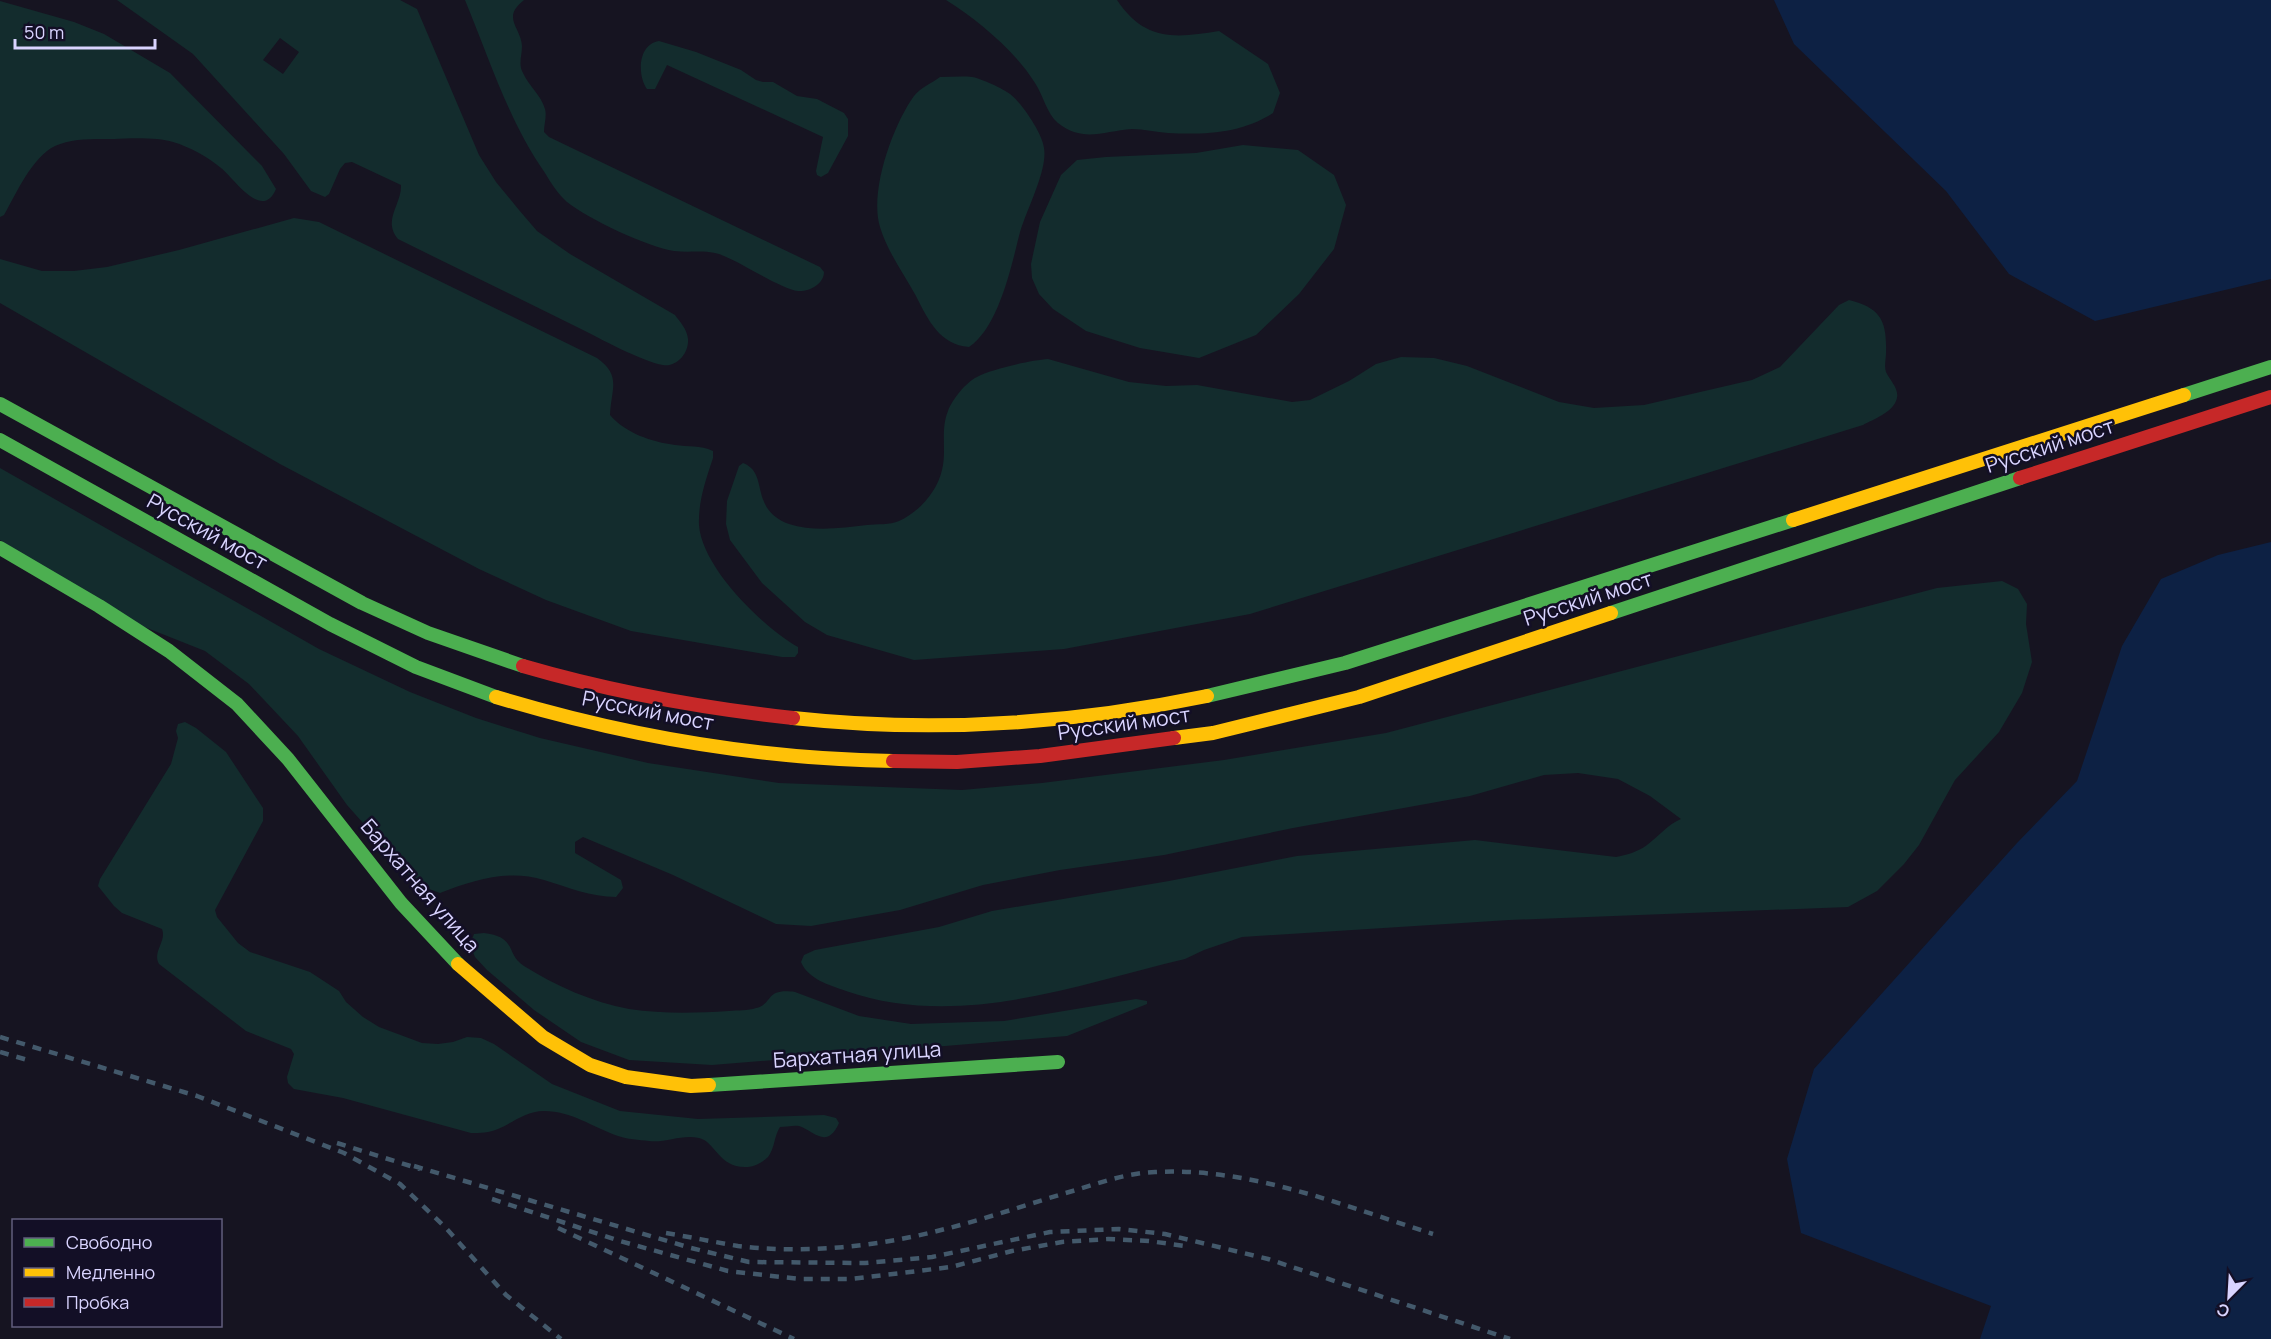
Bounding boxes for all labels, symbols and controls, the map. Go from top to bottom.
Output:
scale bar [15,12,154,50]
text: 50 m [24,20,64,44]
street label: Русский мост [1982,411,2118,479]
street label: Русский мост [142,486,273,576]
street label: Русский мост [1520,564,1656,632]
street label: Русский мост [580,684,717,737]
street label: Русский мост [1056,700,1192,746]
street label: Бархатная улица [355,813,487,958]
street label: Бархатная улица [772,1034,942,1074]
legend [12,1219,222,1327]
text: Свободно [66,1230,152,1254]
text: Медленно [66,1260,155,1284]
north arrow [2199,1267,2259,1327]
text: Пробка [66,1290,129,1314]
text: С [2213,1298,2233,1323]

